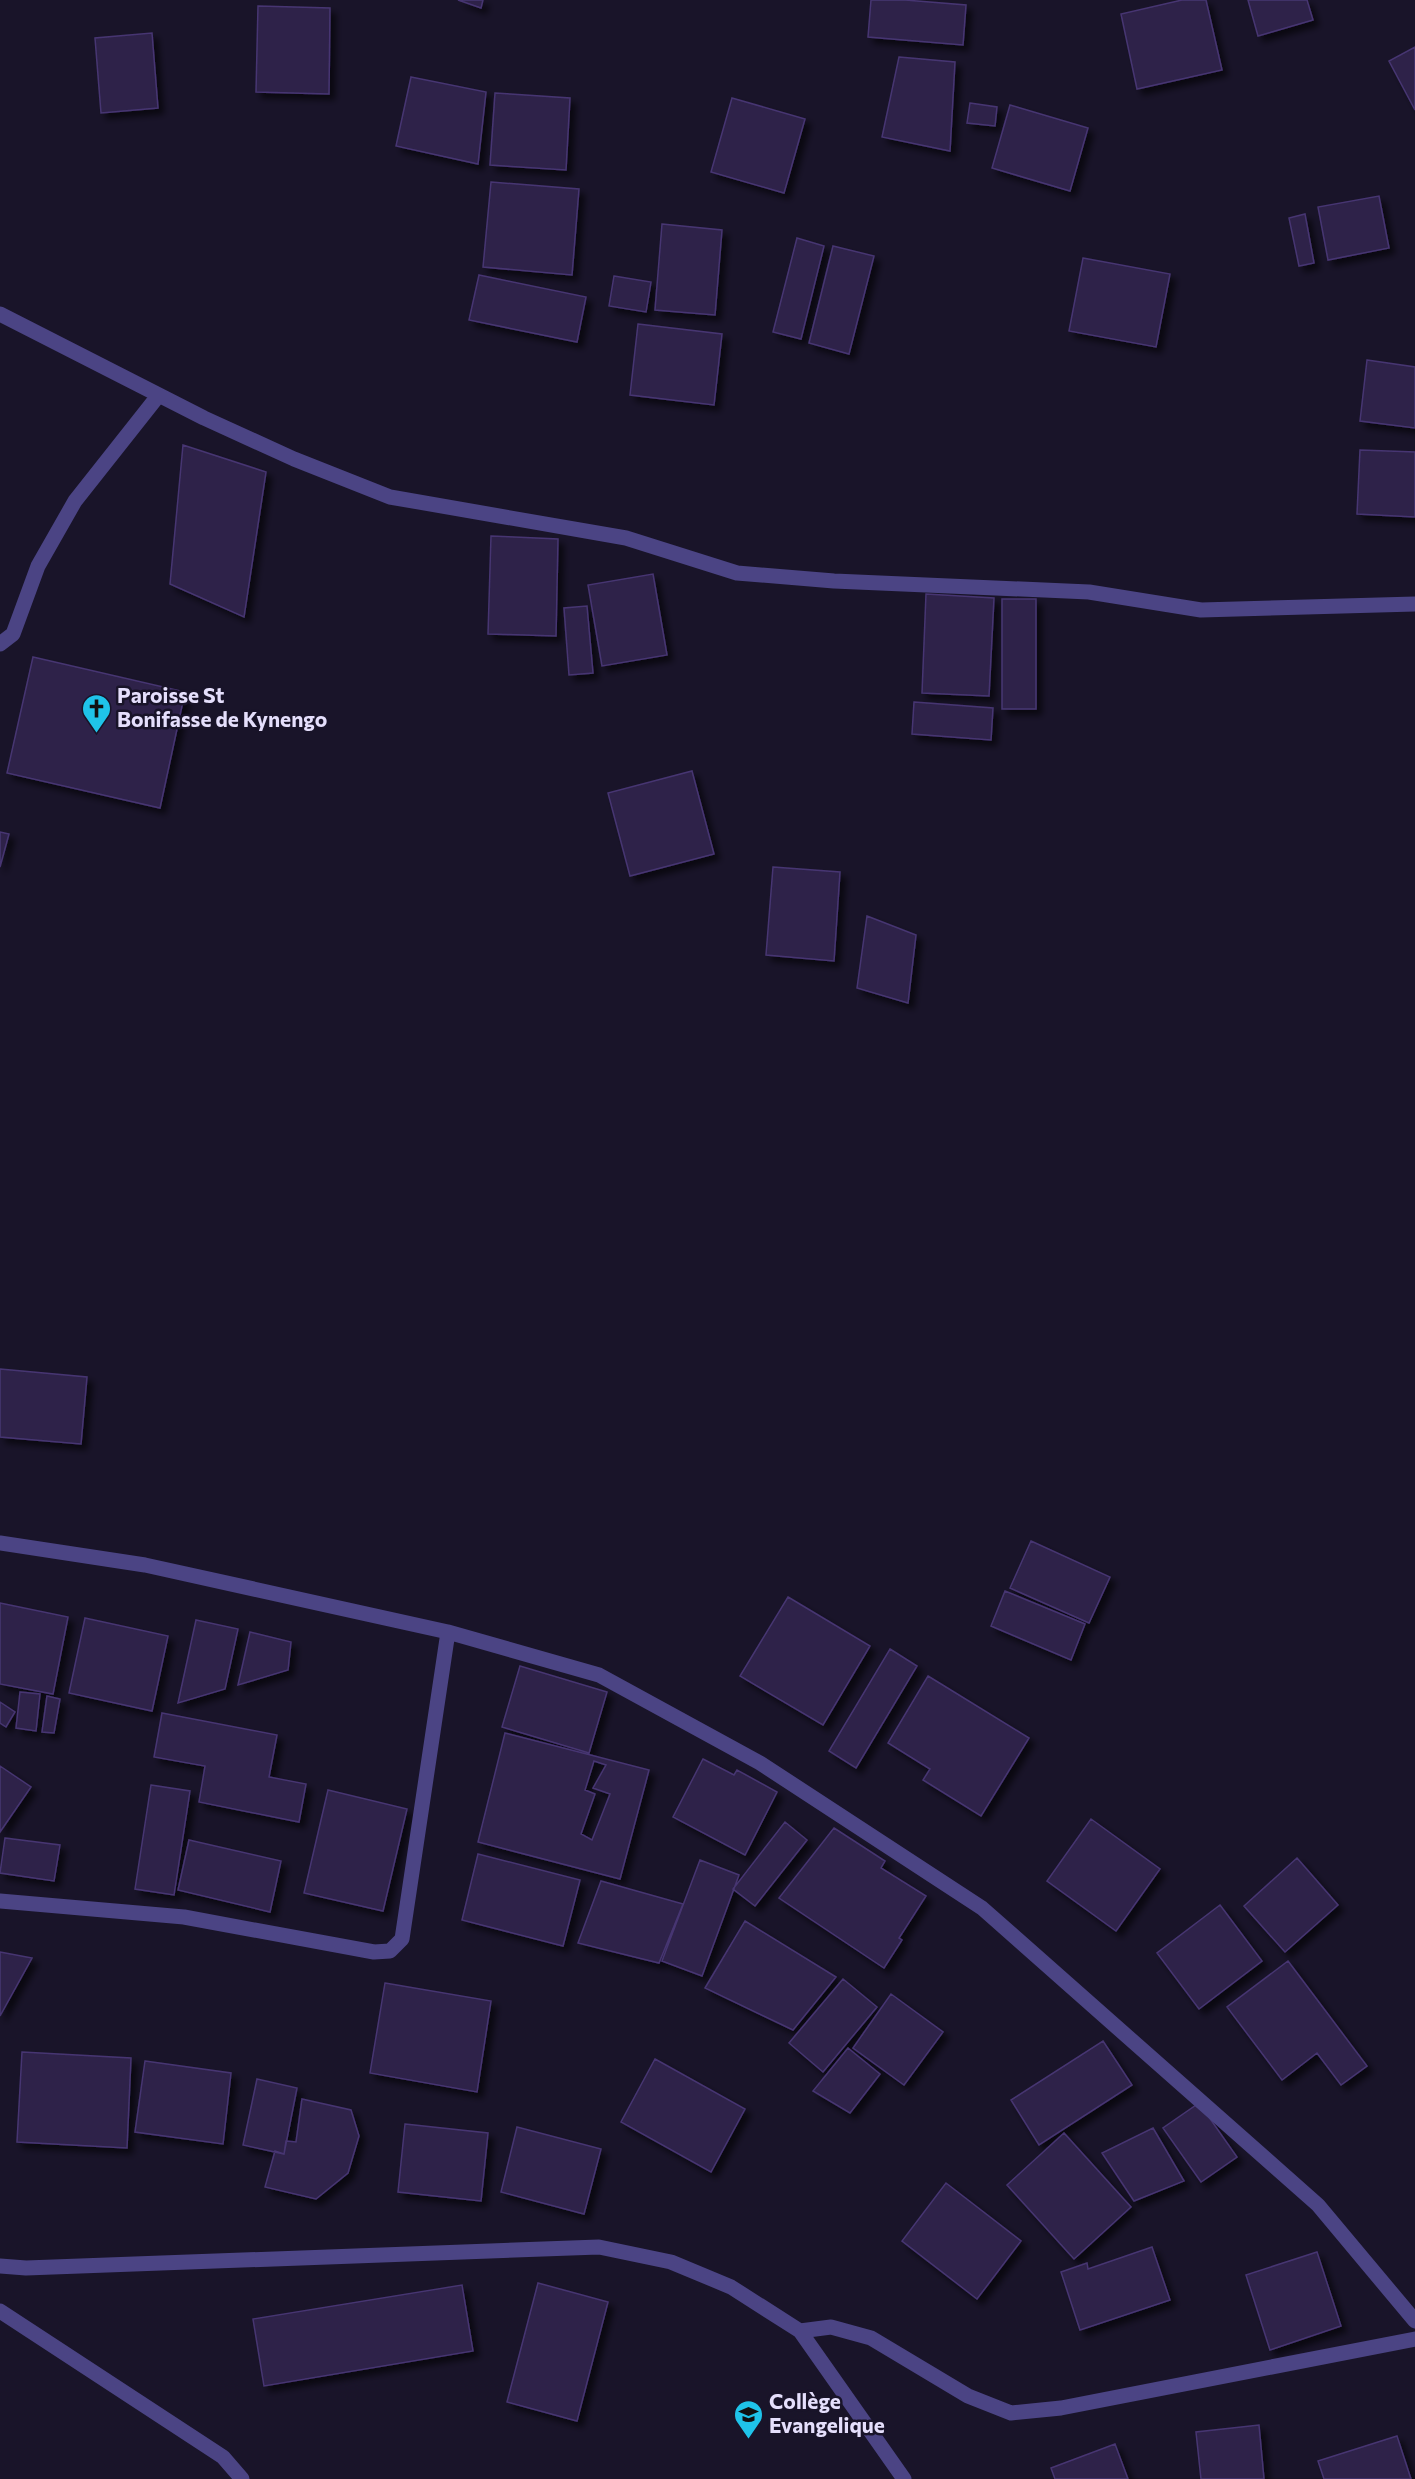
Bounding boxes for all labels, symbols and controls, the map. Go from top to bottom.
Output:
place label: Paroisse St Bonifasse de Kynengo [117,682,327,731]
church icon: Paroisse St Bonifasse de Kynengo [80,692,112,734]
place label: Collège Evangelique [769,2388,885,2437]
school or university icon: Collège Evangelique [732,2398,764,2440]

